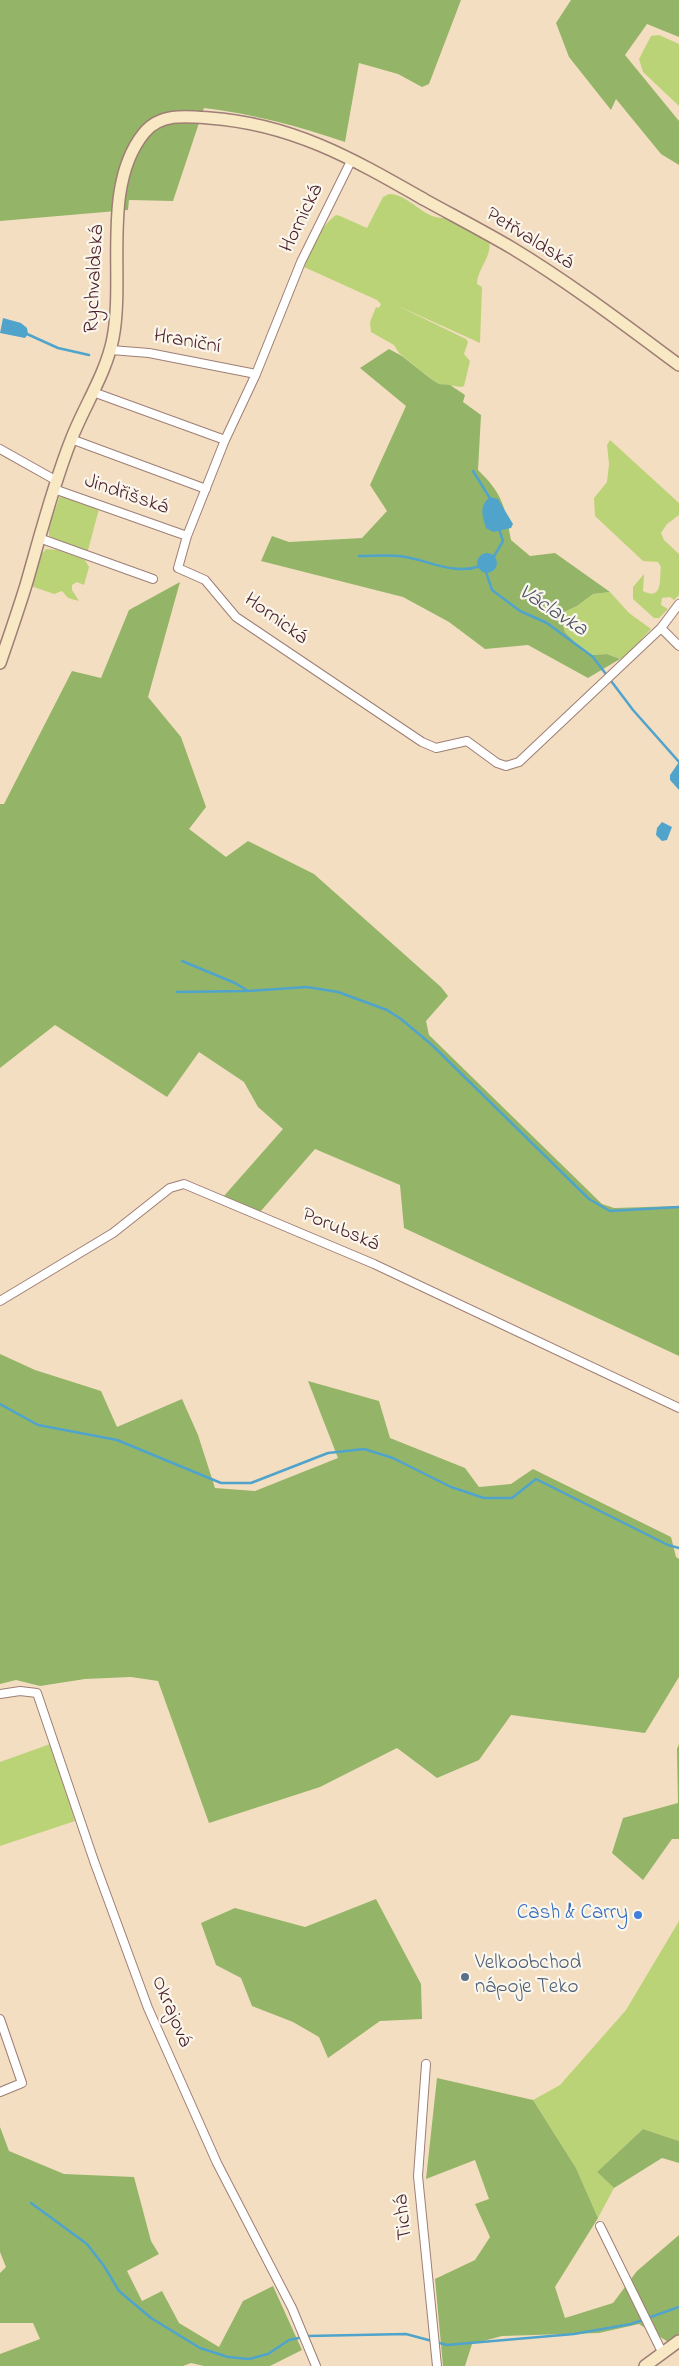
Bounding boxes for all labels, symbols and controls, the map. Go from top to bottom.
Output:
street label: Hornická [276,181,330,257]
street label: Petřvaldská [480,203,578,277]
street label: Rychvaldská [81,224,111,334]
street label: Hraniční [152,325,222,361]
street label: Jindřišská [80,470,172,522]
water label: Václavka [513,580,591,644]
street label: Hornická [238,588,312,652]
street label: Porubská [297,1203,383,1259]
place label: Cash & Carry [517,1902,628,1928]
marker: Cash & Carry [632,1909,644,1921]
place label: Velkoobchod nápoje Teko [475,1952,581,2002]
marker: Velkoobchod nápoje Teko [459,1971,471,1983]
street label: Okrajová [144,1973,196,2051]
street label: Tichá [390,2193,420,2241]

